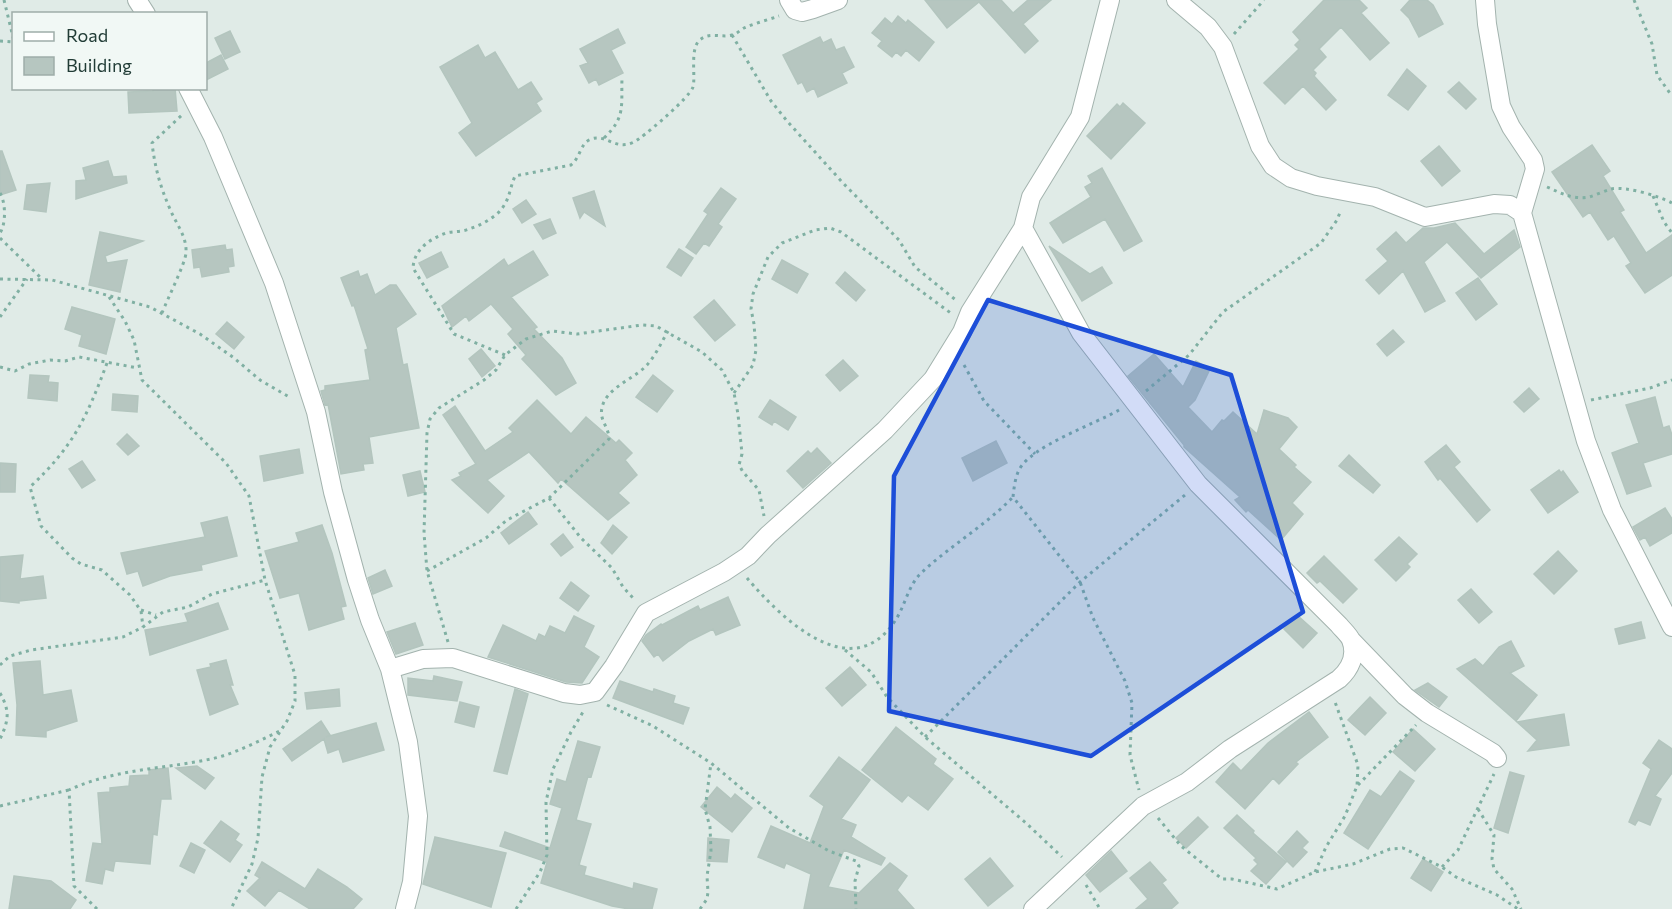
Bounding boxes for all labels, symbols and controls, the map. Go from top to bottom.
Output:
legend [12,12,207,90]
text: Road [66,24,108,46]
text: Building [66,54,132,76]

